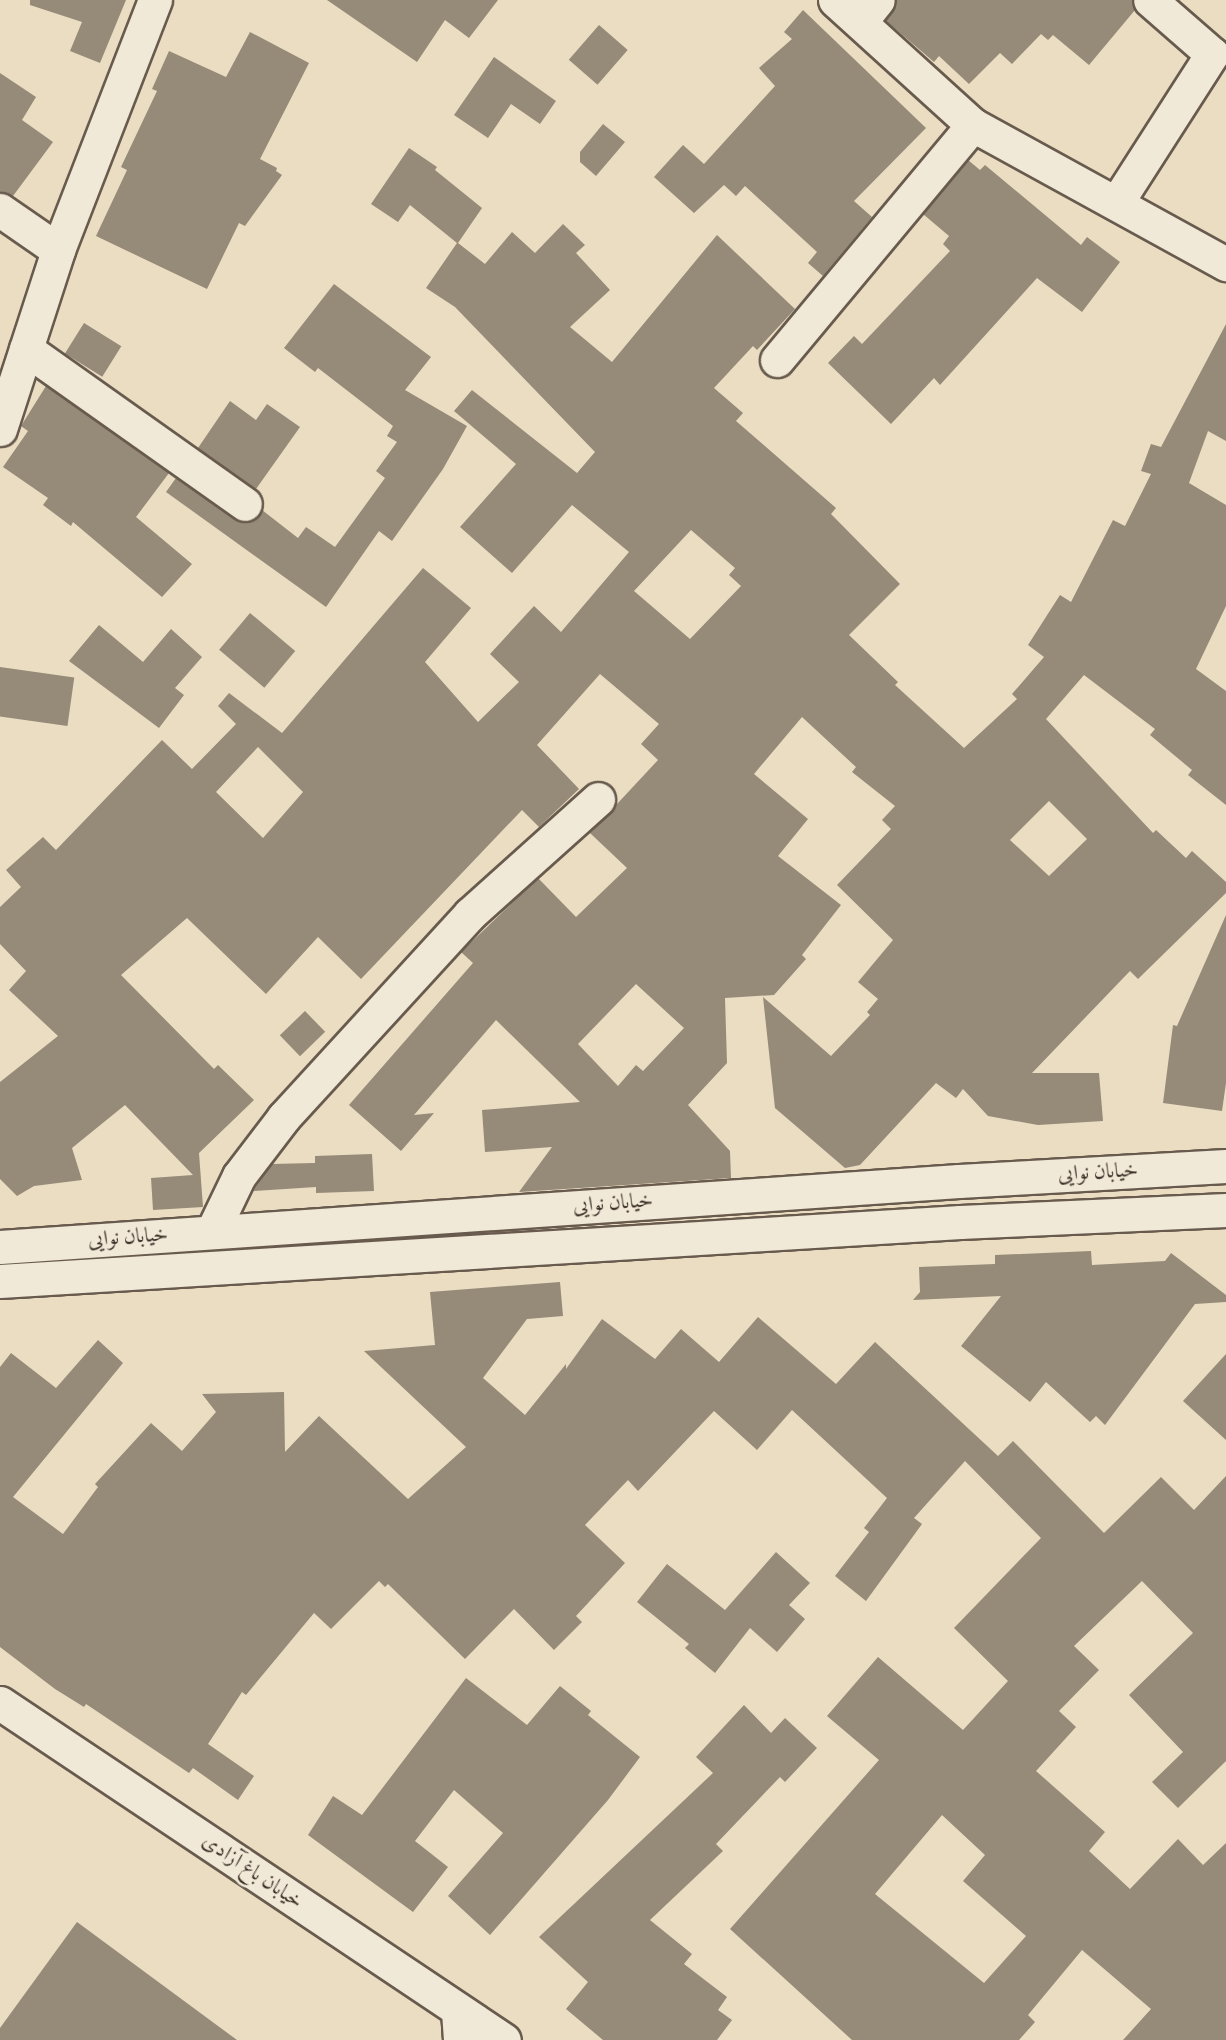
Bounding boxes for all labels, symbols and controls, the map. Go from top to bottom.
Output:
street label: خیابان نوایی [1057,1158,1139,1188]
street label: خیابان نوایی [572,1189,654,1219]
street label: خیابان نوایی [87,1223,169,1253]
street label: خیابان باغ آزادی [197,1829,307,1915]

